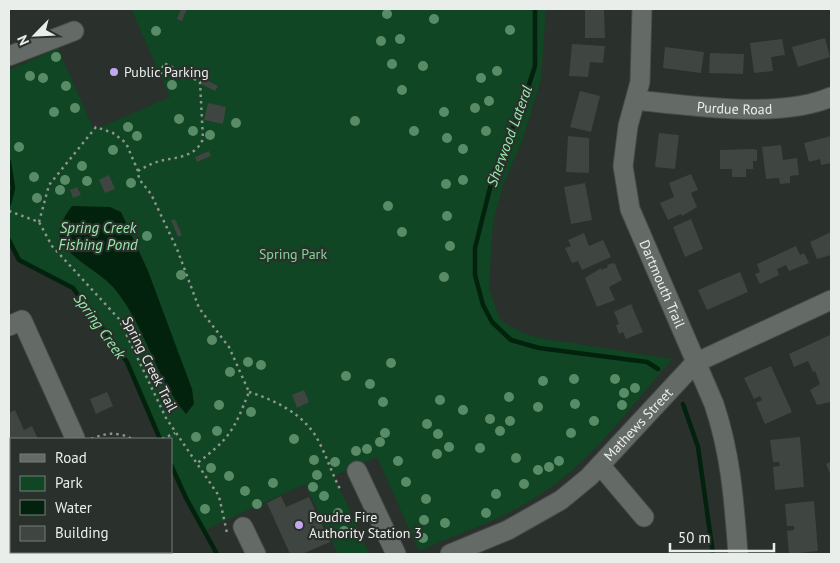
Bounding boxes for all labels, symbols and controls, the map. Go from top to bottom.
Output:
north arrow [10,10,60,60]
text: N [13,32,33,48]
place label: Public Parking [124,63,209,81]
marker: Public Parking [108,66,120,78]
water label: Sherwood Lateral [482,83,536,189]
street label: Purdue Road [696,98,773,118]
water label: Spring Creek Fishing Pond [58,218,138,254]
street label: Dartmouth Trail [635,237,689,331]
park label: Spring Park [259,245,327,263]
water label: Spring Creek [70,289,131,364]
street label: Spring Creek Trail [118,313,182,415]
street label: Mathews Street [600,384,677,464]
legend [10,438,172,553]
text: Road [55,448,87,467]
text: Park [55,473,83,492]
text: Water [55,498,92,517]
place label: Poudre Fire Authority Station 3 [309,508,422,542]
marker: Poudre Fire Authority Station 3 [293,519,305,531]
scale bar [670,520,774,552]
text: Building [55,523,109,542]
text: 50 m [678,528,711,547]

